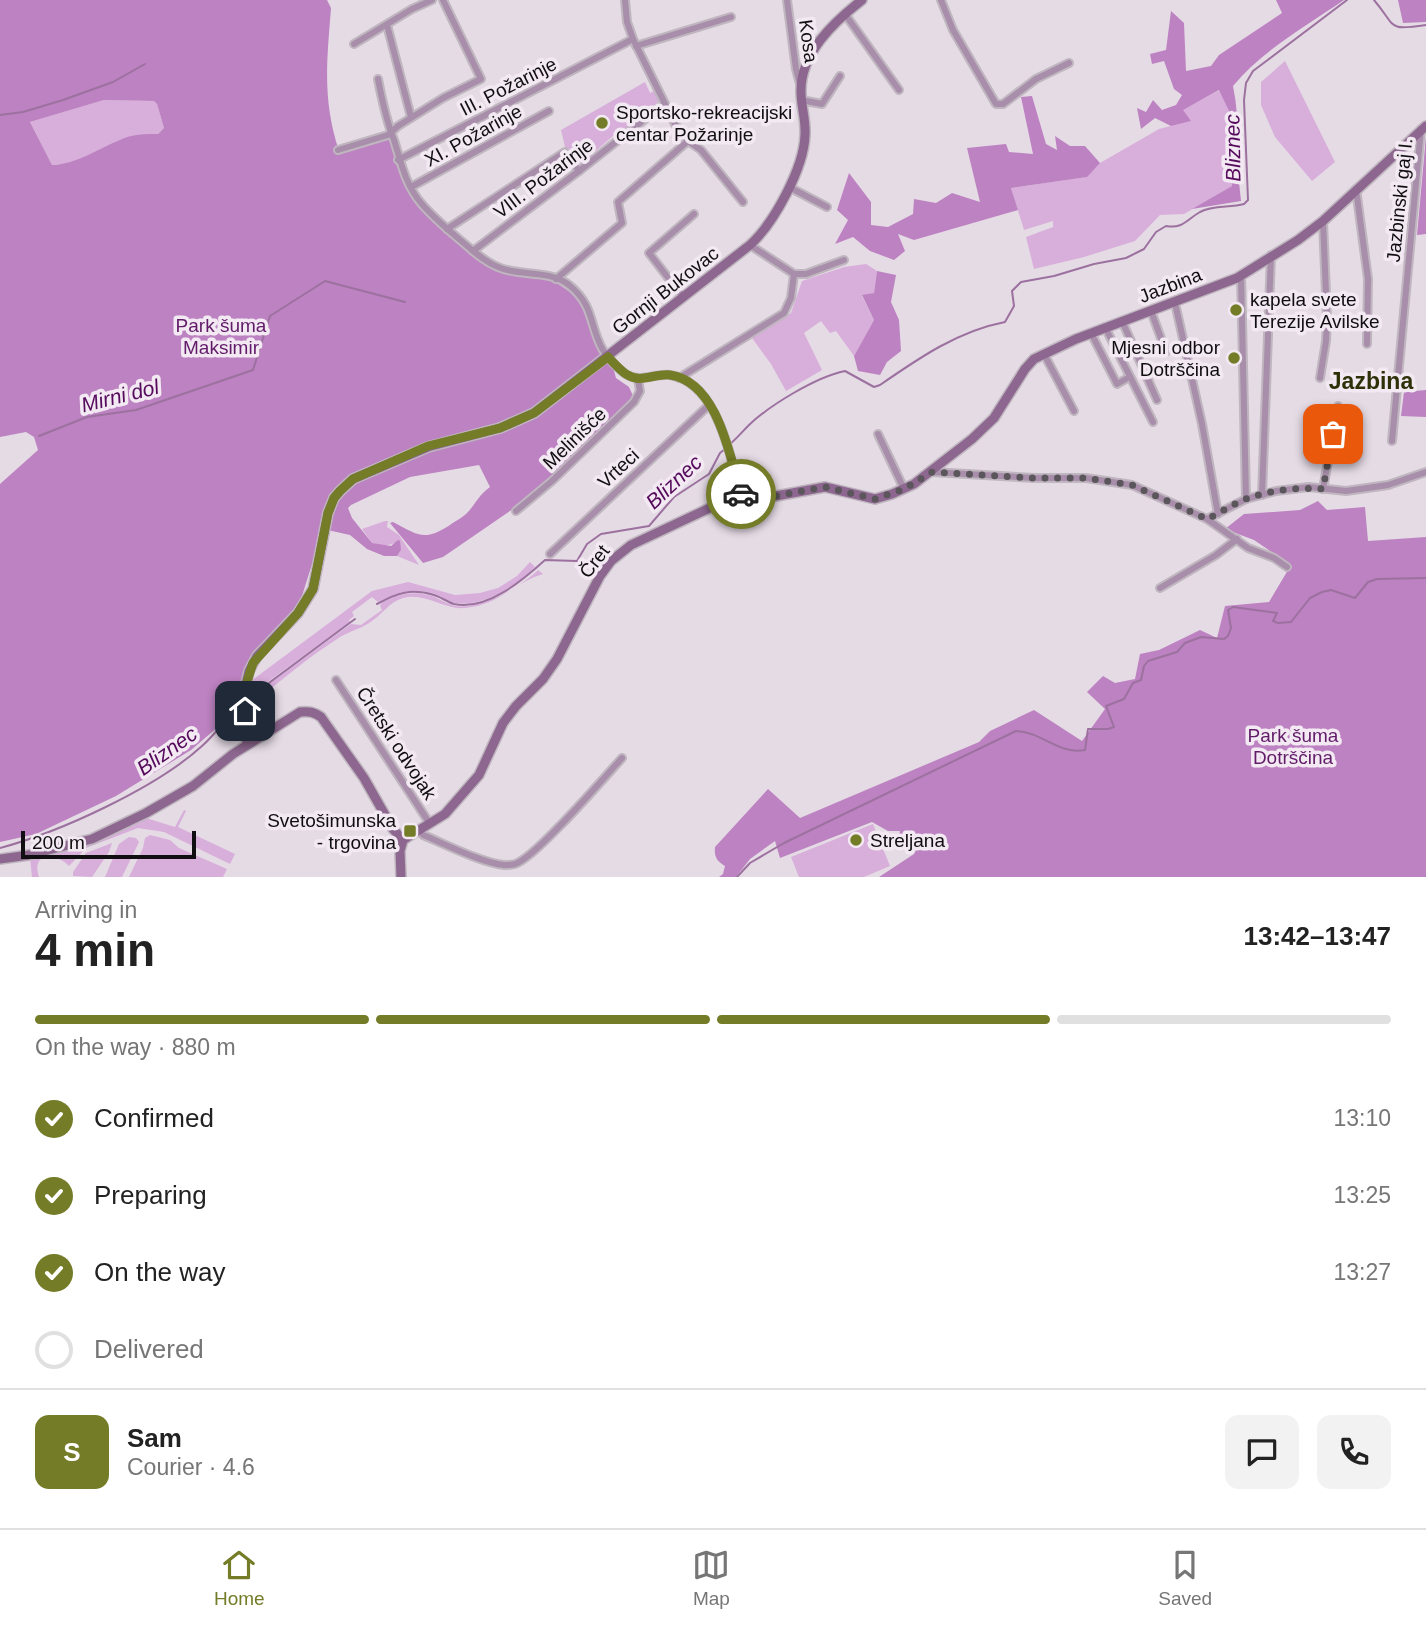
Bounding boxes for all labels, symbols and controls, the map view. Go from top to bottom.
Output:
street label: Kosa [795,18,822,64]
street label: III. Požarinje [456,53,560,120]
street label: XI. Požarinje [421,100,525,171]
place label: Sportsko-rekreacijski centar Požarinje [616,102,792,145]
water label: Bliznec [1220,113,1245,182]
marker: Sportsko-rekreacijski centar Požarinje [594,115,610,131]
street label: VIII. Požarinje [490,134,597,222]
street label: Jazbinski gaj I. [1383,137,1416,263]
street label: Gornji Bukovac [608,242,723,338]
street label: Jazbina [1136,264,1205,307]
place label: kapela svete Terezije Avilske [1250,289,1380,332]
marker: kapela svete Terezije Avilske [1228,302,1244,318]
park label: Park šuma Maksimir [176,315,267,358]
place label: Mjesni odbor Dotrščina [1111,337,1221,380]
marker: Mjesni odbor Dotrščina [1226,350,1242,366]
district label: Jazbina [1329,368,1413,394]
water label: Mirni dol [79,374,162,416]
street label: Melinišće [539,403,610,473]
pin [1303,404,1363,464]
icon: bag [1314,415,1352,453]
street label: Vrteci [594,444,643,492]
water label: Bliznec [641,450,707,513]
courier [706,459,776,529]
icon: car [722,475,760,513]
street label: Čret [575,540,614,582]
pin [215,681,275,741]
street label: Čretski odvojak [352,683,441,804]
icon: home [226,692,264,730]
water label: Bliznec [132,721,201,779]
park label: Park šuma Dotrščina [1248,725,1339,768]
place label: Svetošimunska - trgovina [267,810,396,853]
marker: Svetošimunska - trgovina [402,823,418,839]
scale bar [21,828,196,860]
place label: Streljana [870,830,945,851]
text: 200 m [32,832,85,853]
marker: Streljana [848,832,864,848]
text: Arriving in [35,897,137,923]
text: 13:42–13:47 [1244,921,1391,951]
text: 4 min [35,924,155,976]
text: On the way · 880 m [35,1034,236,1060]
icon: check [35,1100,73,1138]
text: Confirmed [94,1103,214,1133]
text: 13:10 [1333,1105,1391,1131]
icon: check [35,1177,73,1215]
text: Preparing [94,1180,207,1210]
text: 13:25 [1333,1182,1391,1208]
icon: check [35,1254,73,1292]
text: On the way [94,1257,226,1287]
text: 13:27 [1333,1259,1391,1285]
text: Delivered [94,1334,204,1364]
button: chat [1225,1415,1299,1489]
button: phone [1317,1415,1391,1489]
text: Sam [127,1423,182,1453]
text: S [63,1437,81,1467]
text: Courier · 4.6 [127,1454,255,1480]
tab: Home [214,1546,265,1610]
tab: Map [692,1546,730,1610]
tab: Saved [1158,1546,1212,1610]

